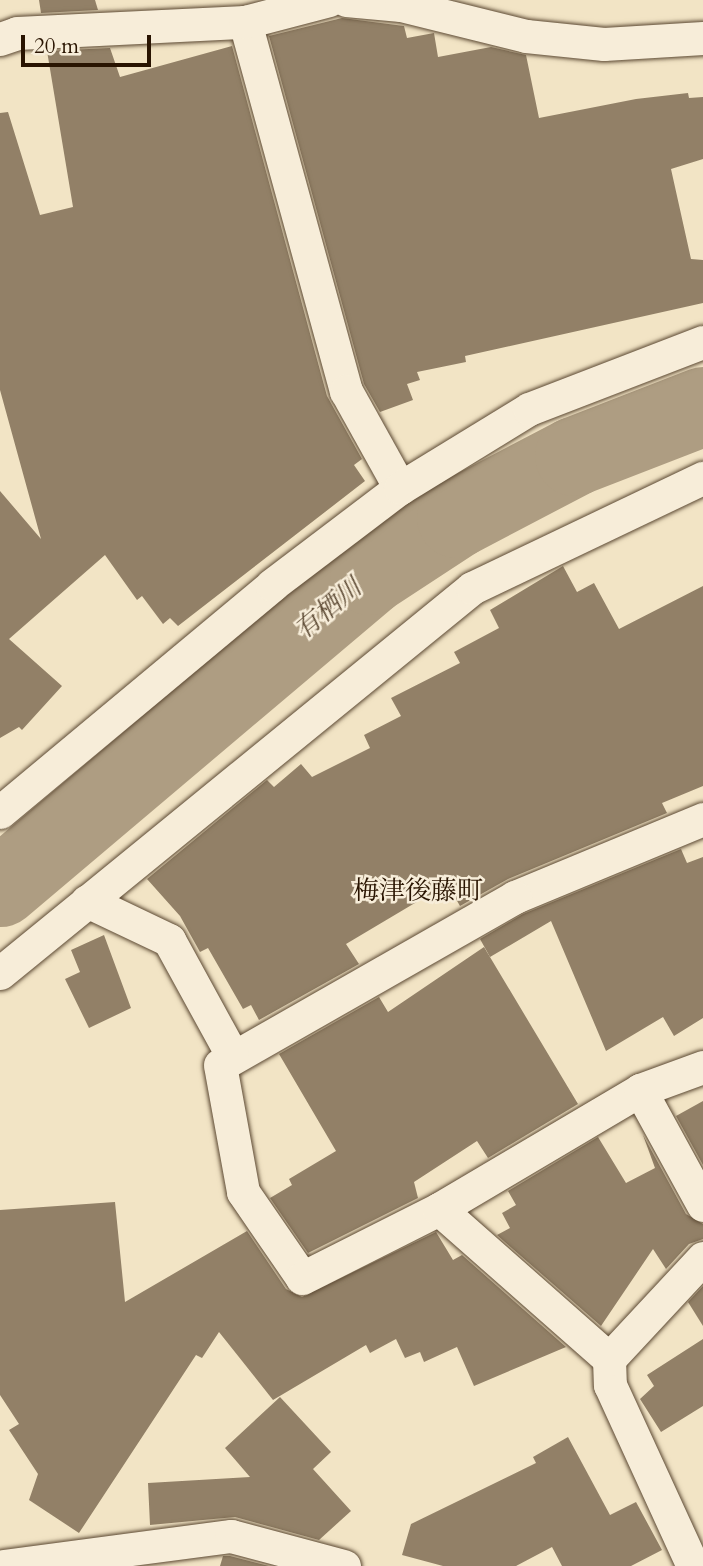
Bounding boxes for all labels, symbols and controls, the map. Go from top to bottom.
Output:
scale bar [24,21,154,65]
text: 20 m [34,32,79,61]
water label: 有栖川 [288,572,368,646]
district label: 梅津後藤町 [353,875,483,907]

